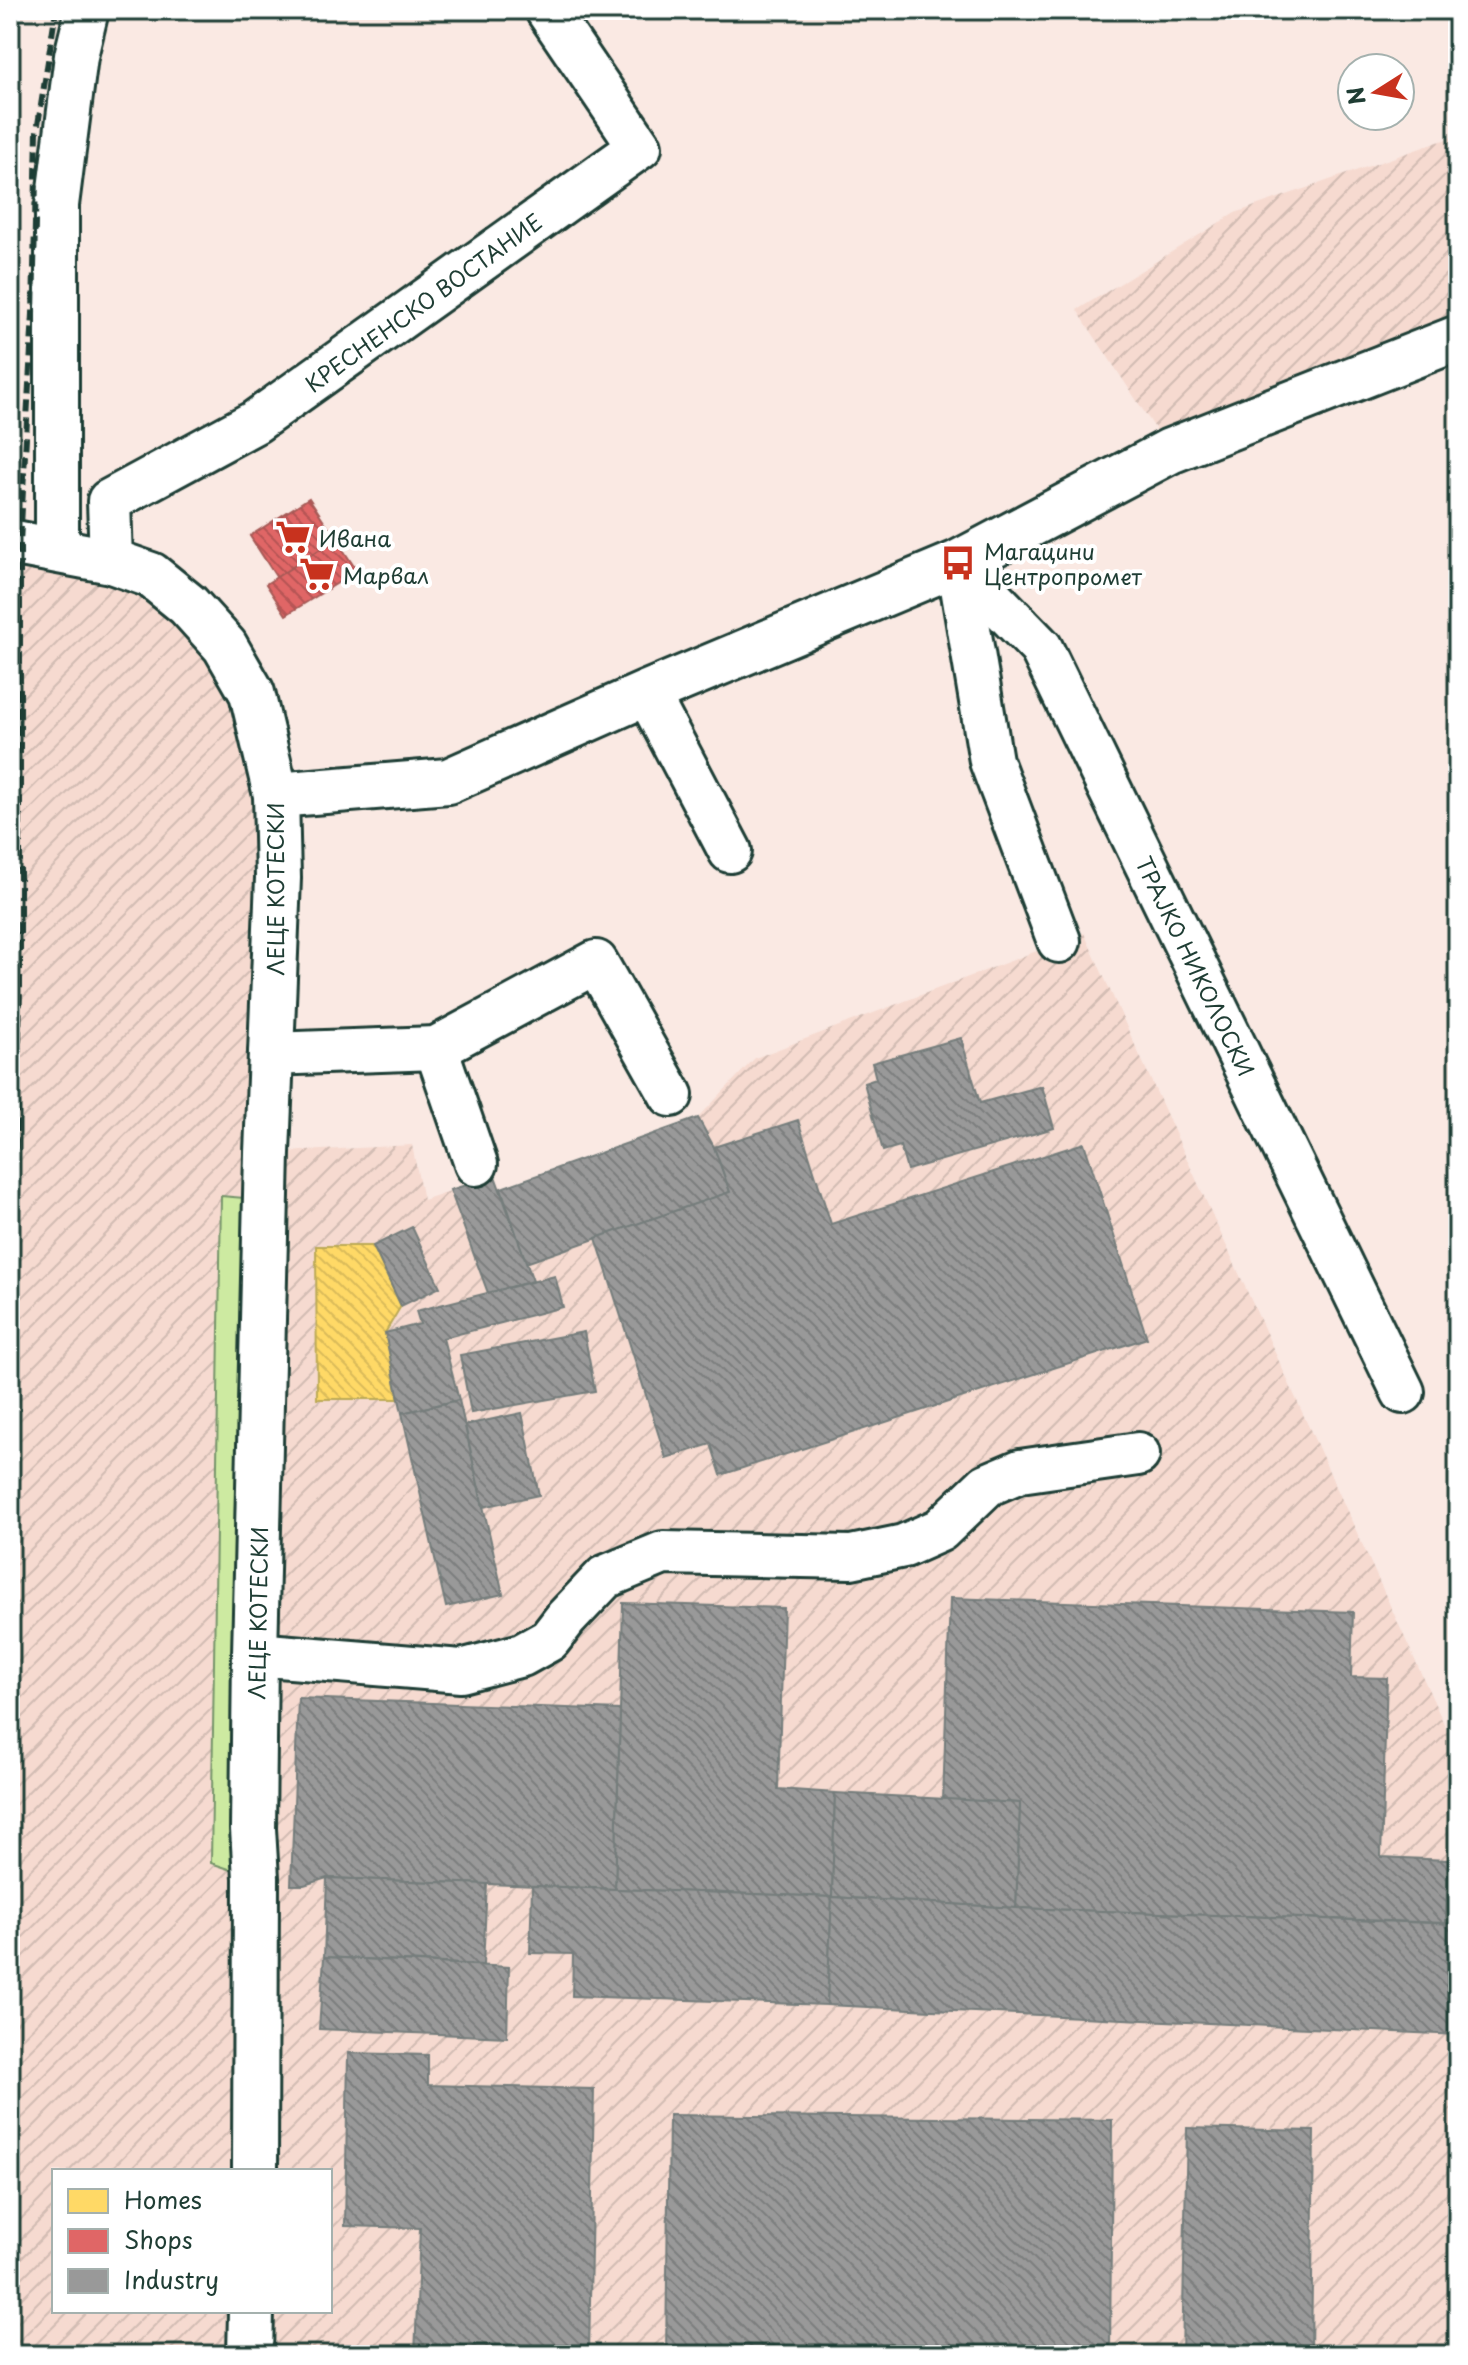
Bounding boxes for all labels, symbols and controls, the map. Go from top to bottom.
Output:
north arrow [1336,52,1416,132]
text: N [1337,84,1373,108]
street label: КРЕСНЕНСКО ВОСТАНИЕ [298,205,548,399]
supermarket icon: Ивана [274,518,312,556]
place label: Ивана [319,521,391,554]
place label: Магацини Центропромет [984,534,1142,592]
bus stop icon: Магацини Центропромет [939,544,977,582]
supermarket icon: Марвал [298,555,336,593]
place label: Марвал [343,558,429,591]
street label: ЛЕЦЕ КОТЕСКИ [258,802,291,976]
street label: ТРАЈКО НИКОЛОСКИ [1128,850,1264,1082]
street label: ЛЕЦЕ КОТЕСКИ [239,1526,275,1700]
legend [52,2169,332,2313]
text: Homes [124,2181,202,2217]
text: Shops [124,2221,193,2257]
text: Industry [124,2261,219,2297]

